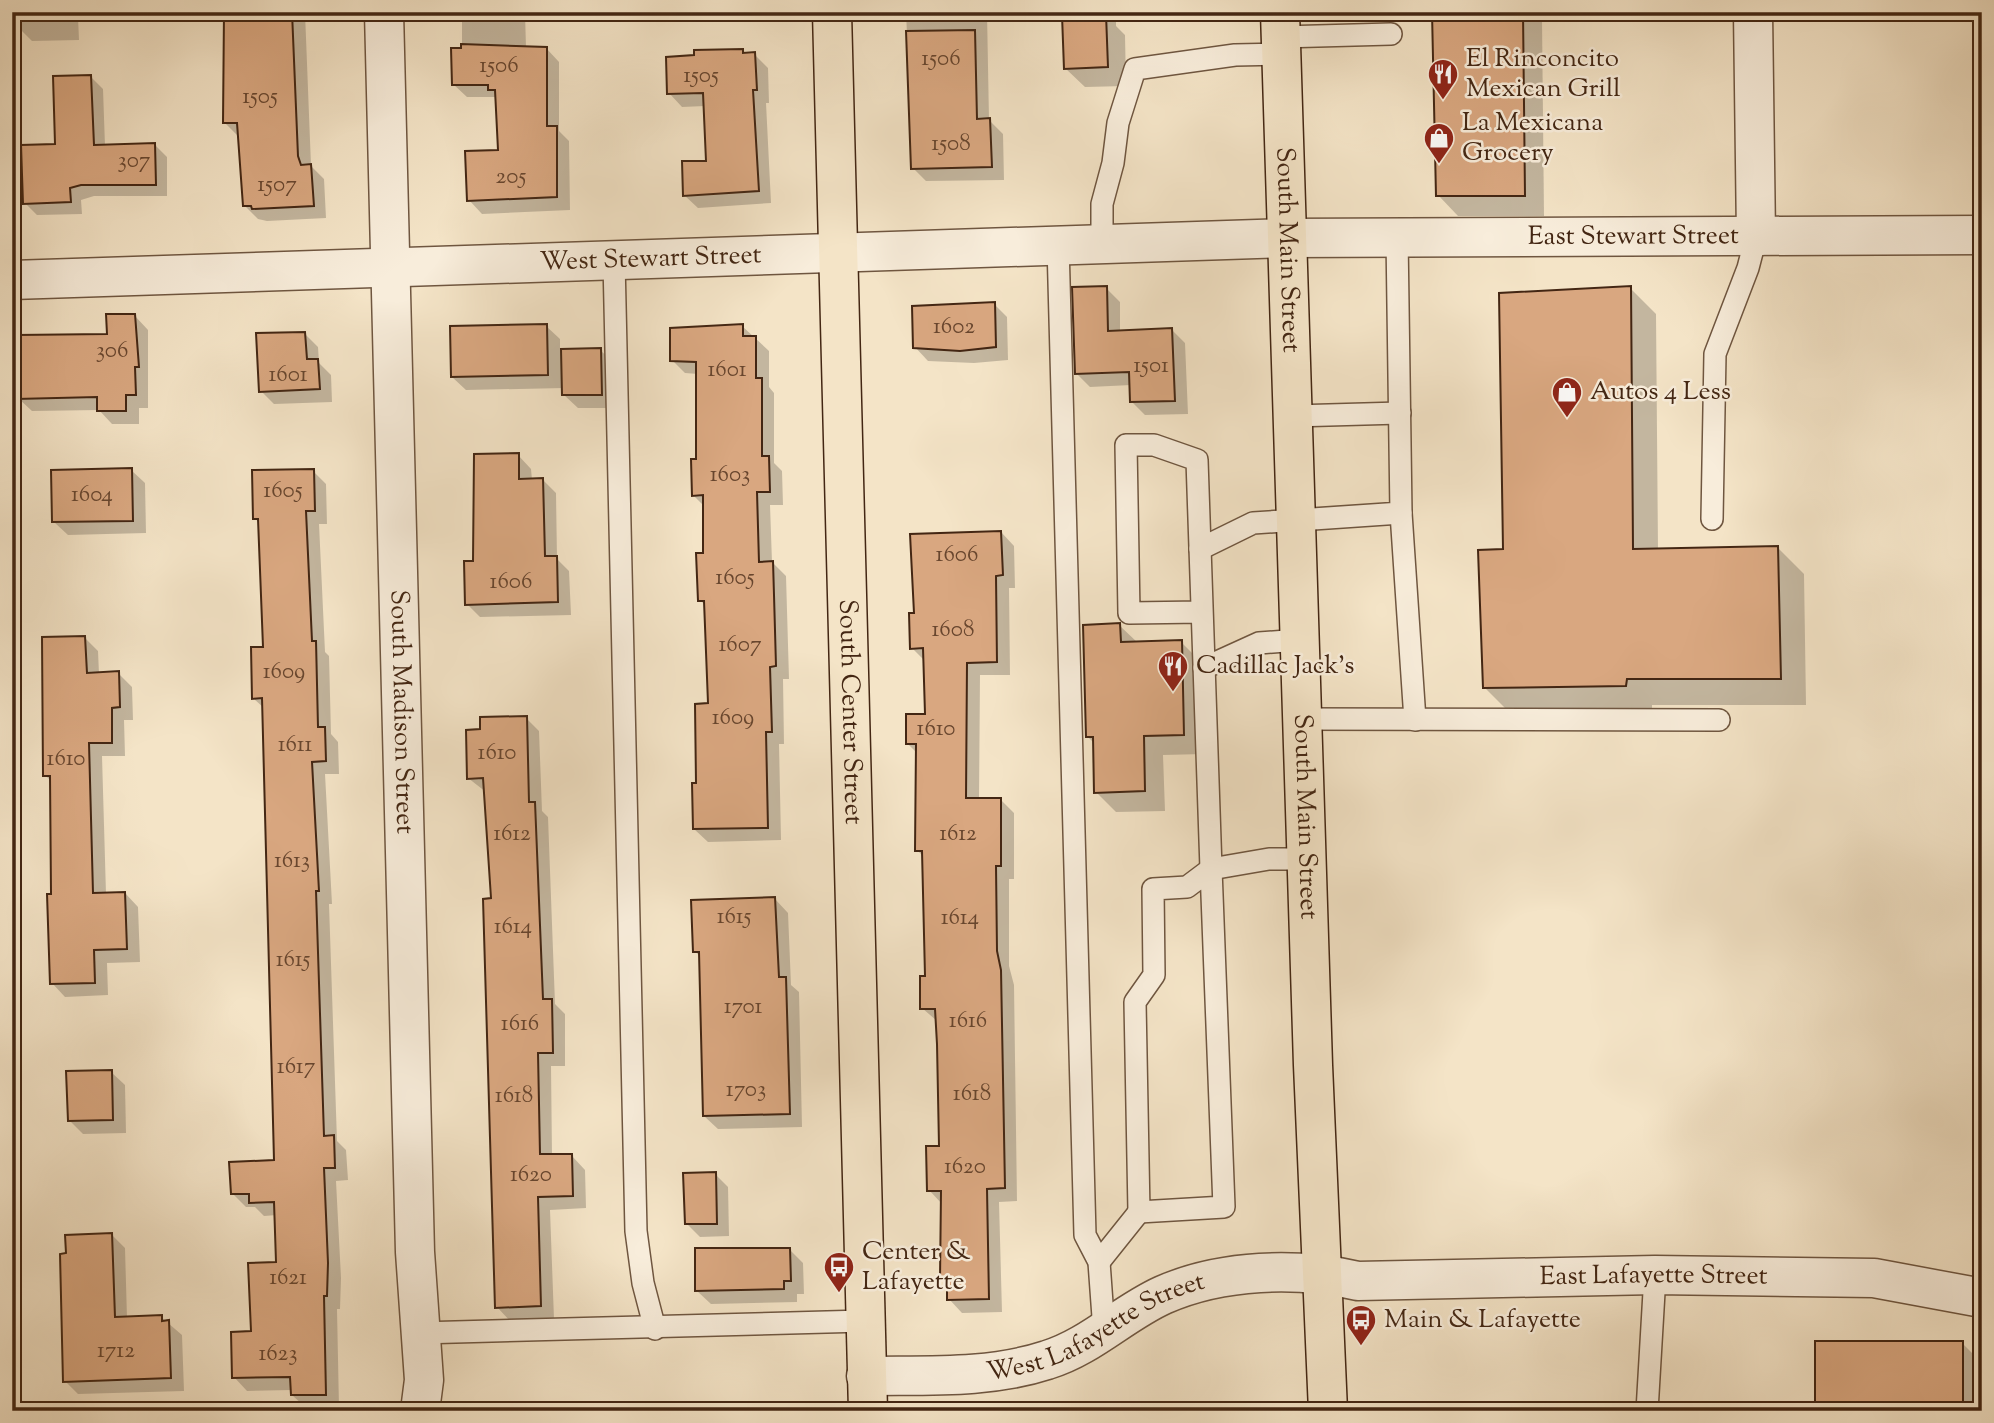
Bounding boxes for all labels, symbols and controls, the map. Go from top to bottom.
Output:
place label: El Rinconcito Mexican Grill [1466,41,1620,108]
house number: 1506 [921,43,961,76]
house number: 1506 [479,50,519,83]
restaurant icon: El Rinconcito Mexican Grill [1426,57,1460,101]
house number: 1505 [683,60,719,93]
house number: 1505 [242,81,278,114]
place label: La Mexicana Grocery [1462,105,1603,172]
shop icon: La Mexicana Grocery [1422,121,1456,165]
house number: 1508 [931,128,971,161]
house number: 307 [118,145,151,178]
street label: South Main Street [1266,146,1309,353]
house number: 205 [496,161,527,194]
house number: 1507 [257,169,297,202]
street label: East Stewart Street [1528,218,1739,255]
street label: West Stewart Street [539,237,762,281]
house number: 1602 [933,311,975,344]
house number: 306 [96,335,128,368]
house number: 1501 [1133,350,1169,383]
house number: 1601 [707,354,747,387]
house number: 1601 [268,359,308,392]
place label: Autos 4 Less [1590,374,1731,411]
shop icon: Autos 4 Less [1550,375,1584,419]
house number: 1603 [710,459,750,492]
house number: 1605 [263,475,303,508]
house number: 1604 [71,479,113,512]
house number: 1606 [936,539,978,572]
house number: 1605 [715,562,755,595]
house number: 1606 [490,566,532,599]
street label: South Madison Street [380,589,423,835]
street label: South Center Street [829,599,871,825]
house number: 1608 [932,614,974,647]
house number: 1607 [719,629,762,662]
place label: Cadillac Jack's [1196,648,1354,685]
restaurant icon: Cadillac Jack's [1156,649,1190,693]
house number: 1609 [263,656,305,689]
house number: 1609 [712,702,754,735]
house number: 1610 [917,713,955,746]
street label: South Main Street [1284,713,1327,920]
house number: 1611 [278,729,313,762]
house number: 1610 [478,737,516,770]
house number: 1610 [47,743,85,776]
house number: 1612 [493,818,531,851]
house number: 1612 [939,818,977,851]
house number: 1613 [274,845,310,878]
house number: 1615 [717,901,751,934]
house number: 1614 [941,902,979,935]
house number: 1614 [494,911,532,944]
house number: 1615 [276,944,310,977]
house number: 1701 [724,991,763,1024]
house number: 1616 [949,1005,987,1038]
house number: 1616 [501,1008,539,1041]
house number: 1617 [277,1051,316,1084]
house number: 1703 [726,1074,766,1107]
house number: 1618 [953,1078,991,1111]
house number: 1618 [495,1080,533,1113]
house number: 1620 [944,1151,986,1184]
house number: 1620 [510,1159,552,1192]
place label: Center & Lafayette [862,1234,971,1301]
bus stop icon: Center & Lafayette [822,1250,856,1294]
street label: East Lafayette Street [1539,1256,1768,1296]
house number: 1621 [269,1262,307,1295]
street label: West Lafayette Street [984,1263,1209,1391]
place label: Main & Lafayette [1384,1302,1581,1339]
bus stop icon: Main & Lafayette [1344,1303,1378,1347]
house number: 1712 [97,1335,135,1368]
house number: 1623 [258,1338,298,1371]

